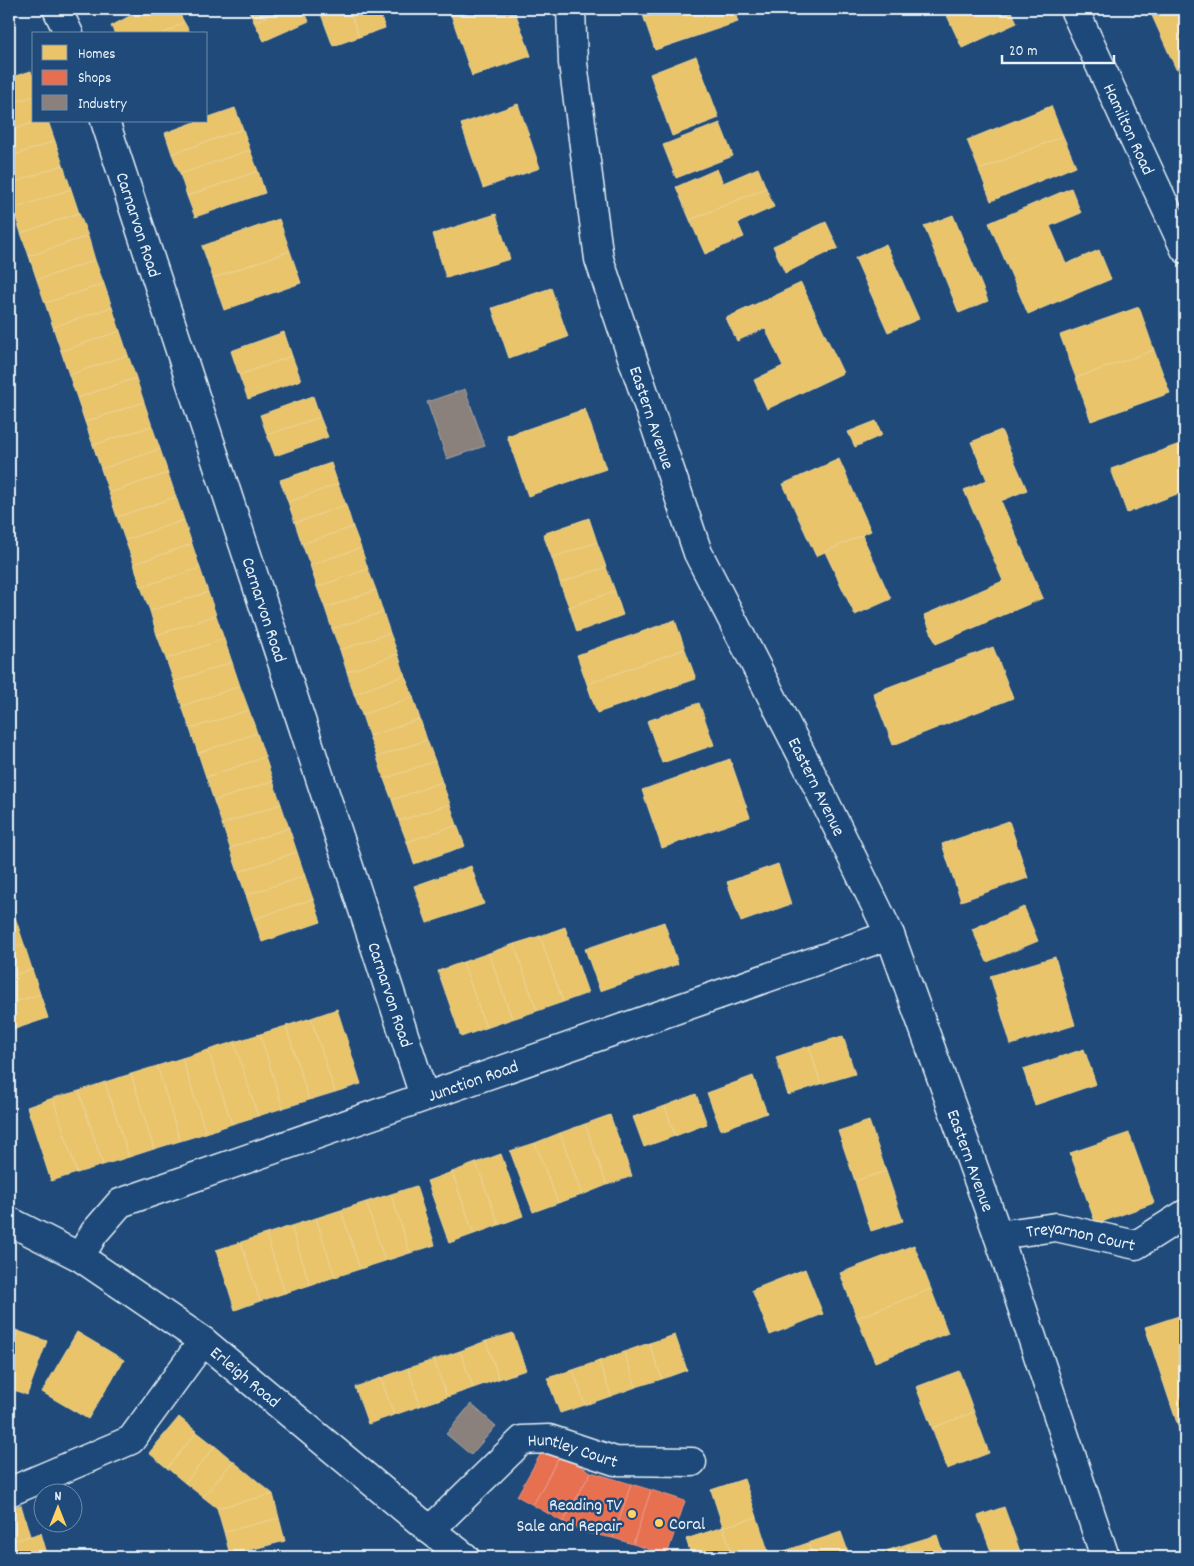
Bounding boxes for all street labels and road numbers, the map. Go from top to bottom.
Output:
street label: Hamilton Road [1095,80,1159,180]
street label: Carnarvon Road [108,170,165,281]
street label: Eastern Avenue [621,364,679,473]
street label: Carnarvon Road [234,555,291,666]
street label: Eastern Avenue [780,734,850,841]
street label: Carnarvon Road [360,939,417,1051]
street label: Junction Road [425,1055,522,1110]
street label: Eastern Avenue [939,1106,999,1216]
street label: Treyarnon Court [1025,1217,1138,1259]
street label: Erleigh Road [204,1342,284,1415]
street label: Huntley Court [527,1429,621,1476]

